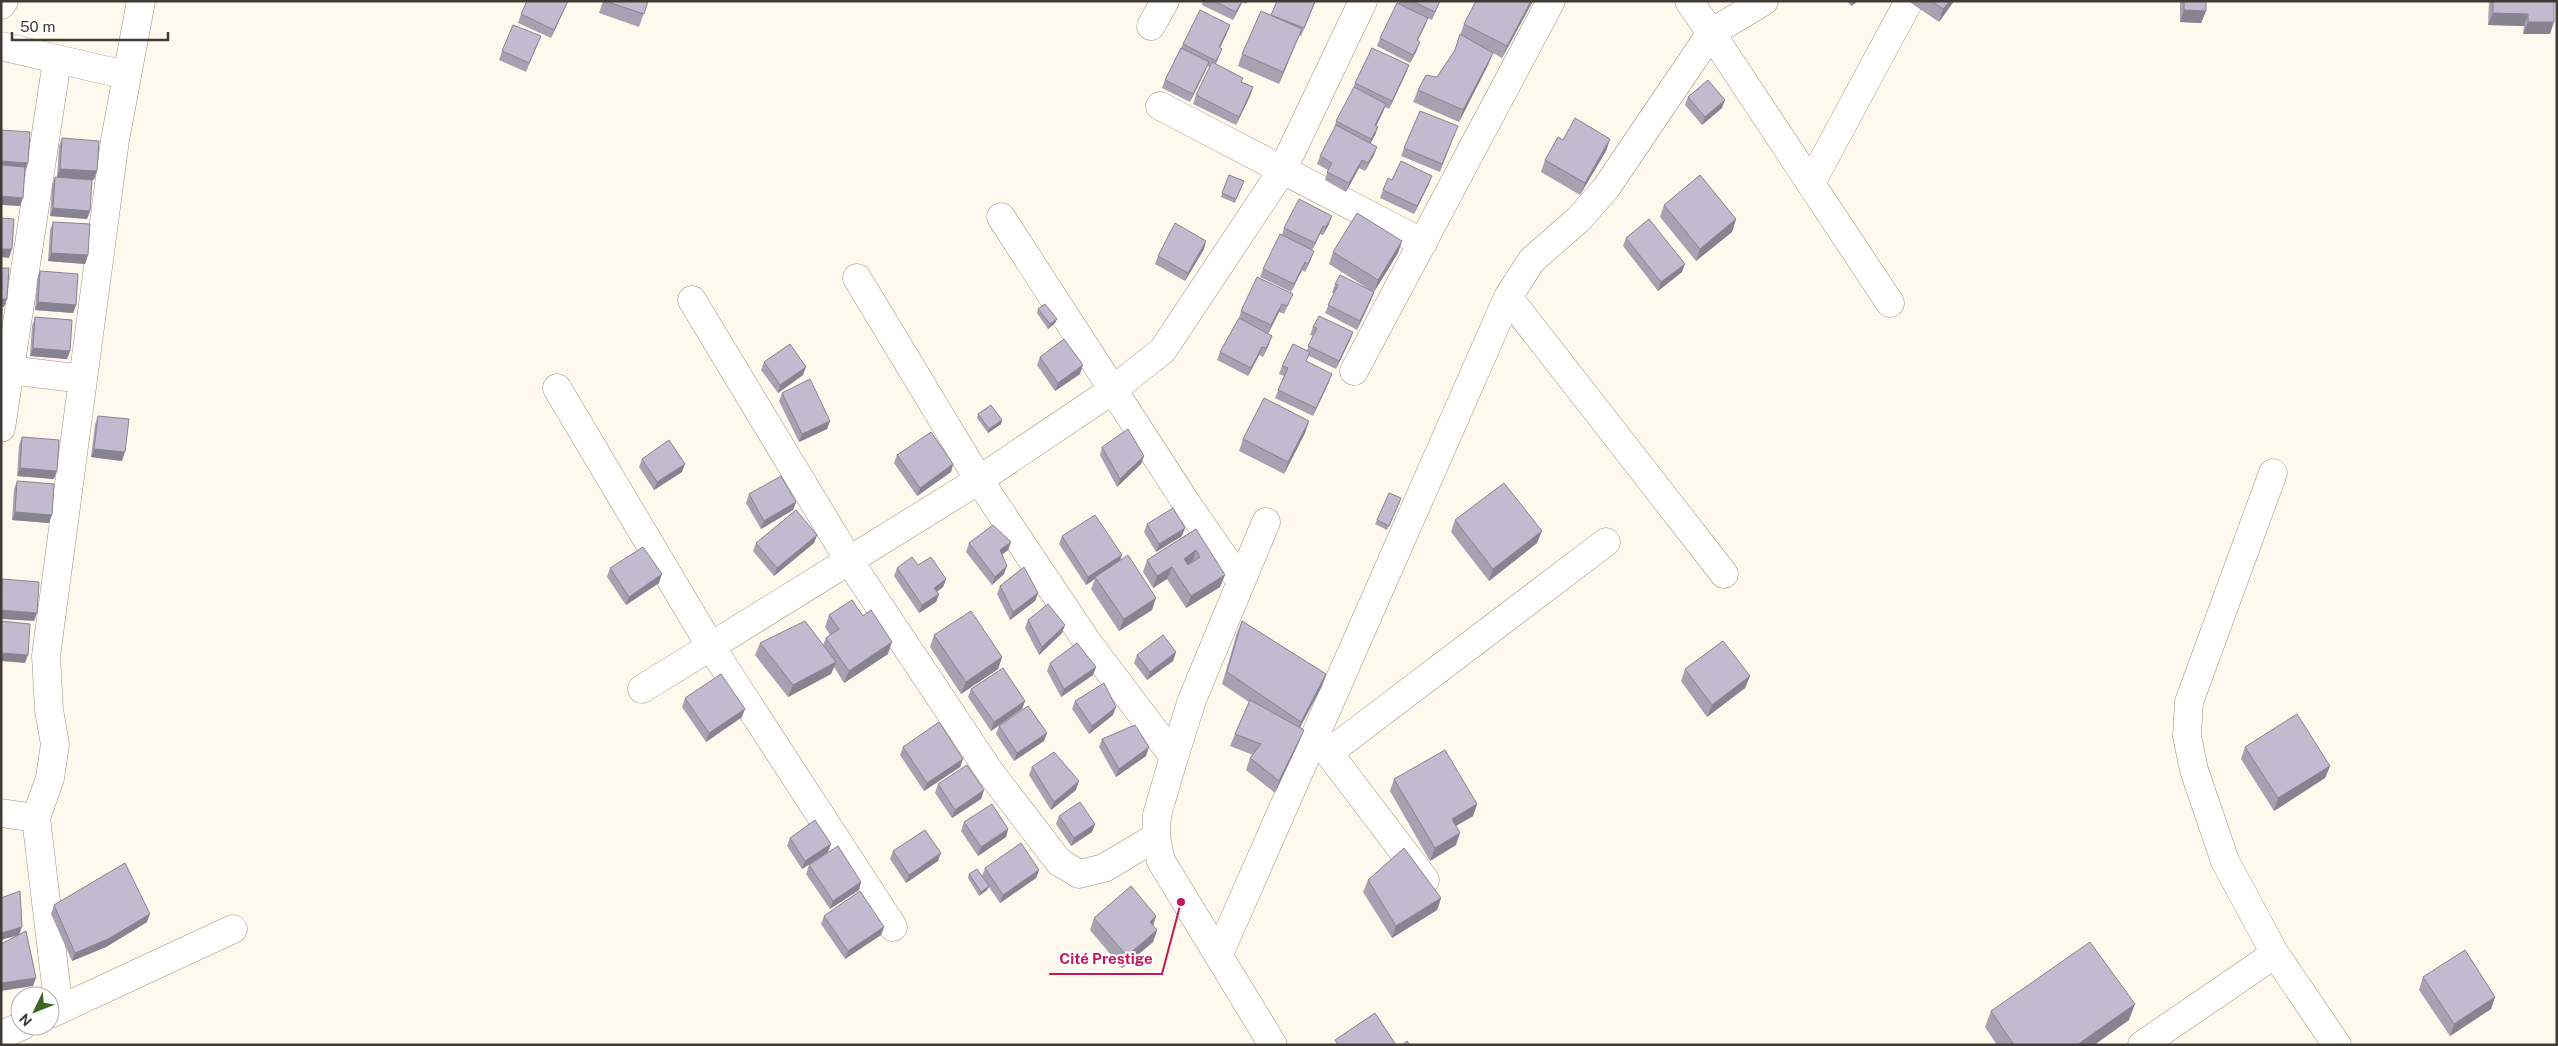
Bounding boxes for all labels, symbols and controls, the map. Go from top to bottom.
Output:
scale bar [12,10,169,42]
text: 50 m [20,18,55,35]
callout: Cité Prestige [1049,944,1162,974]
text: Cité Prestige [1059,950,1153,967]
north arrow [10,986,60,1036]
text: N [16,1010,35,1029]

